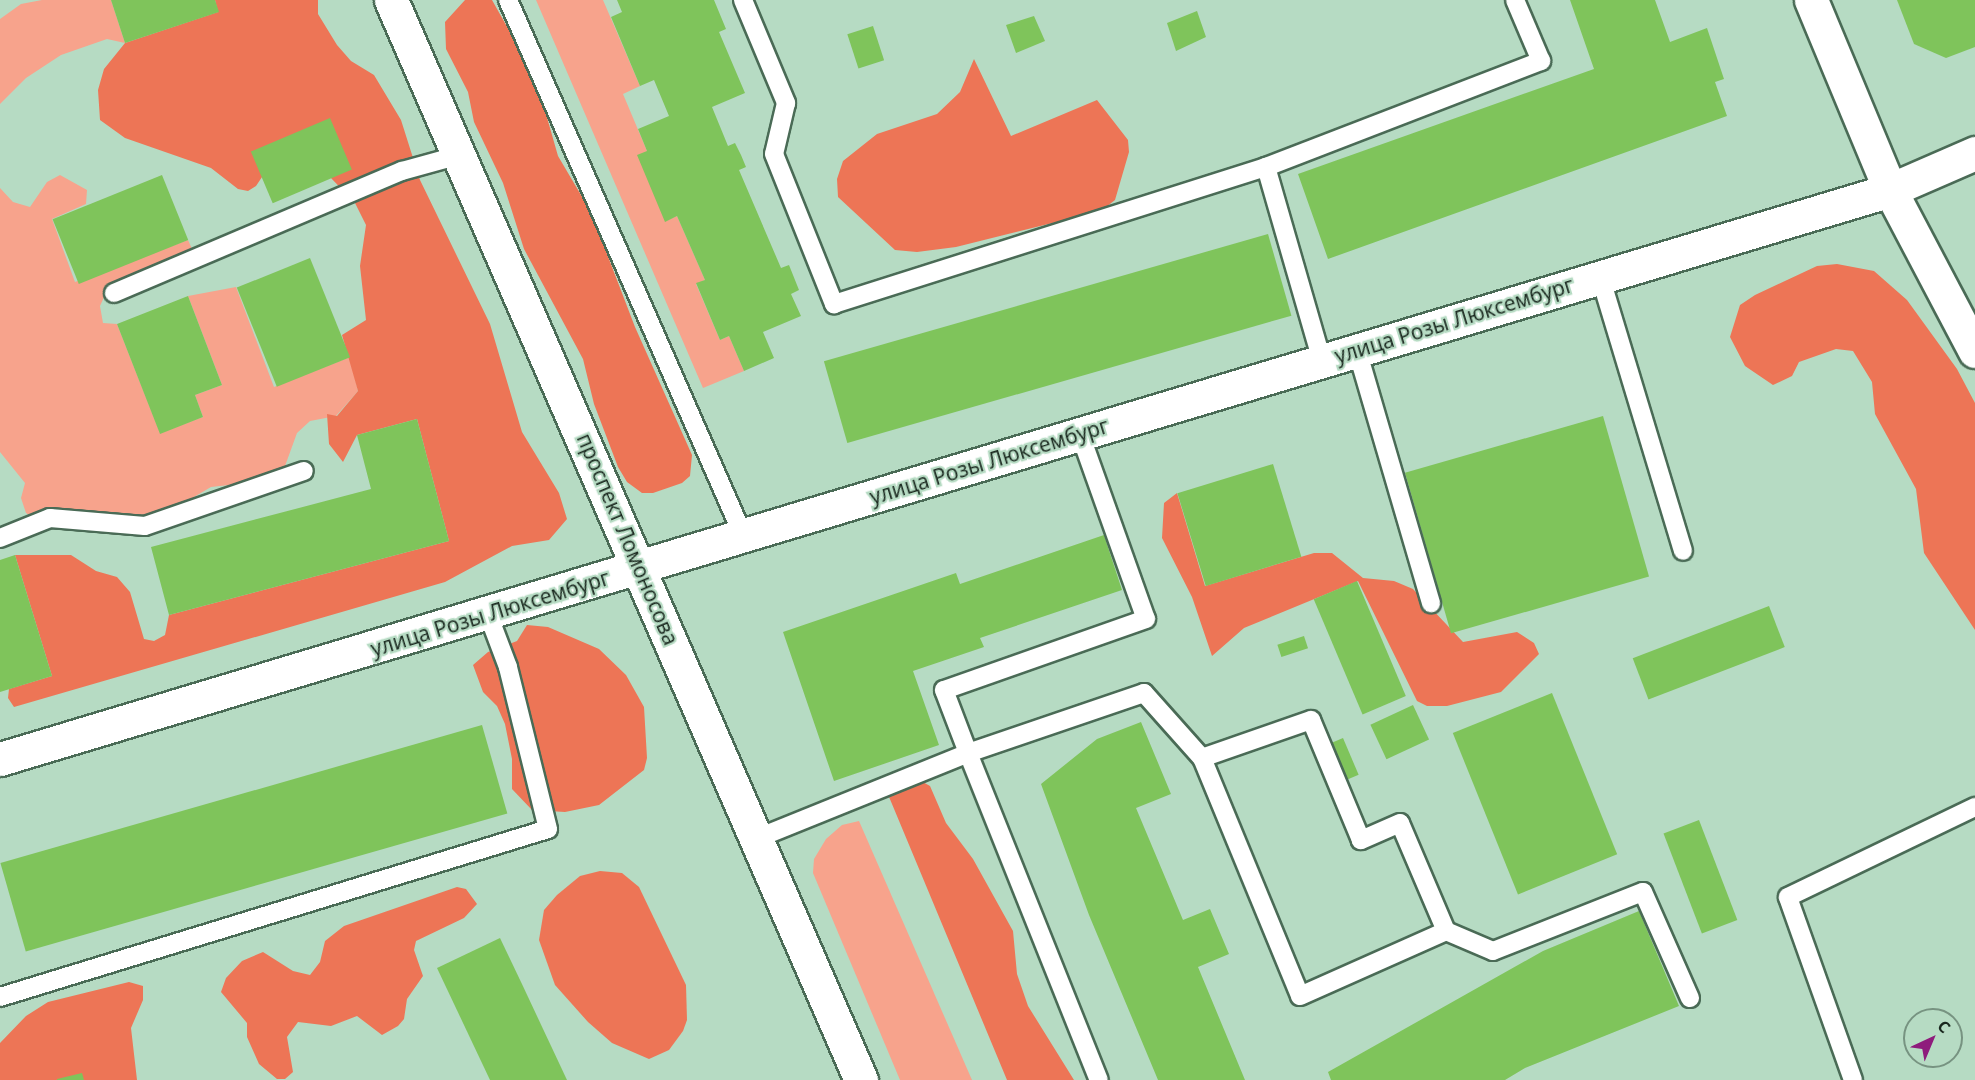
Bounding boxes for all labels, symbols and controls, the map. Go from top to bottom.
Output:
street label: улица Розы Люксембург [1332,272,1576,368]
street label: улица Розы Люксембург [867,413,1111,509]
street label: проспект Ломоносова [572,429,684,649]
street label: улица Розы Люксембург [368,565,612,661]
north arrow [1903,1008,1963,1068]
text: С [1933,1015,1955,1038]

